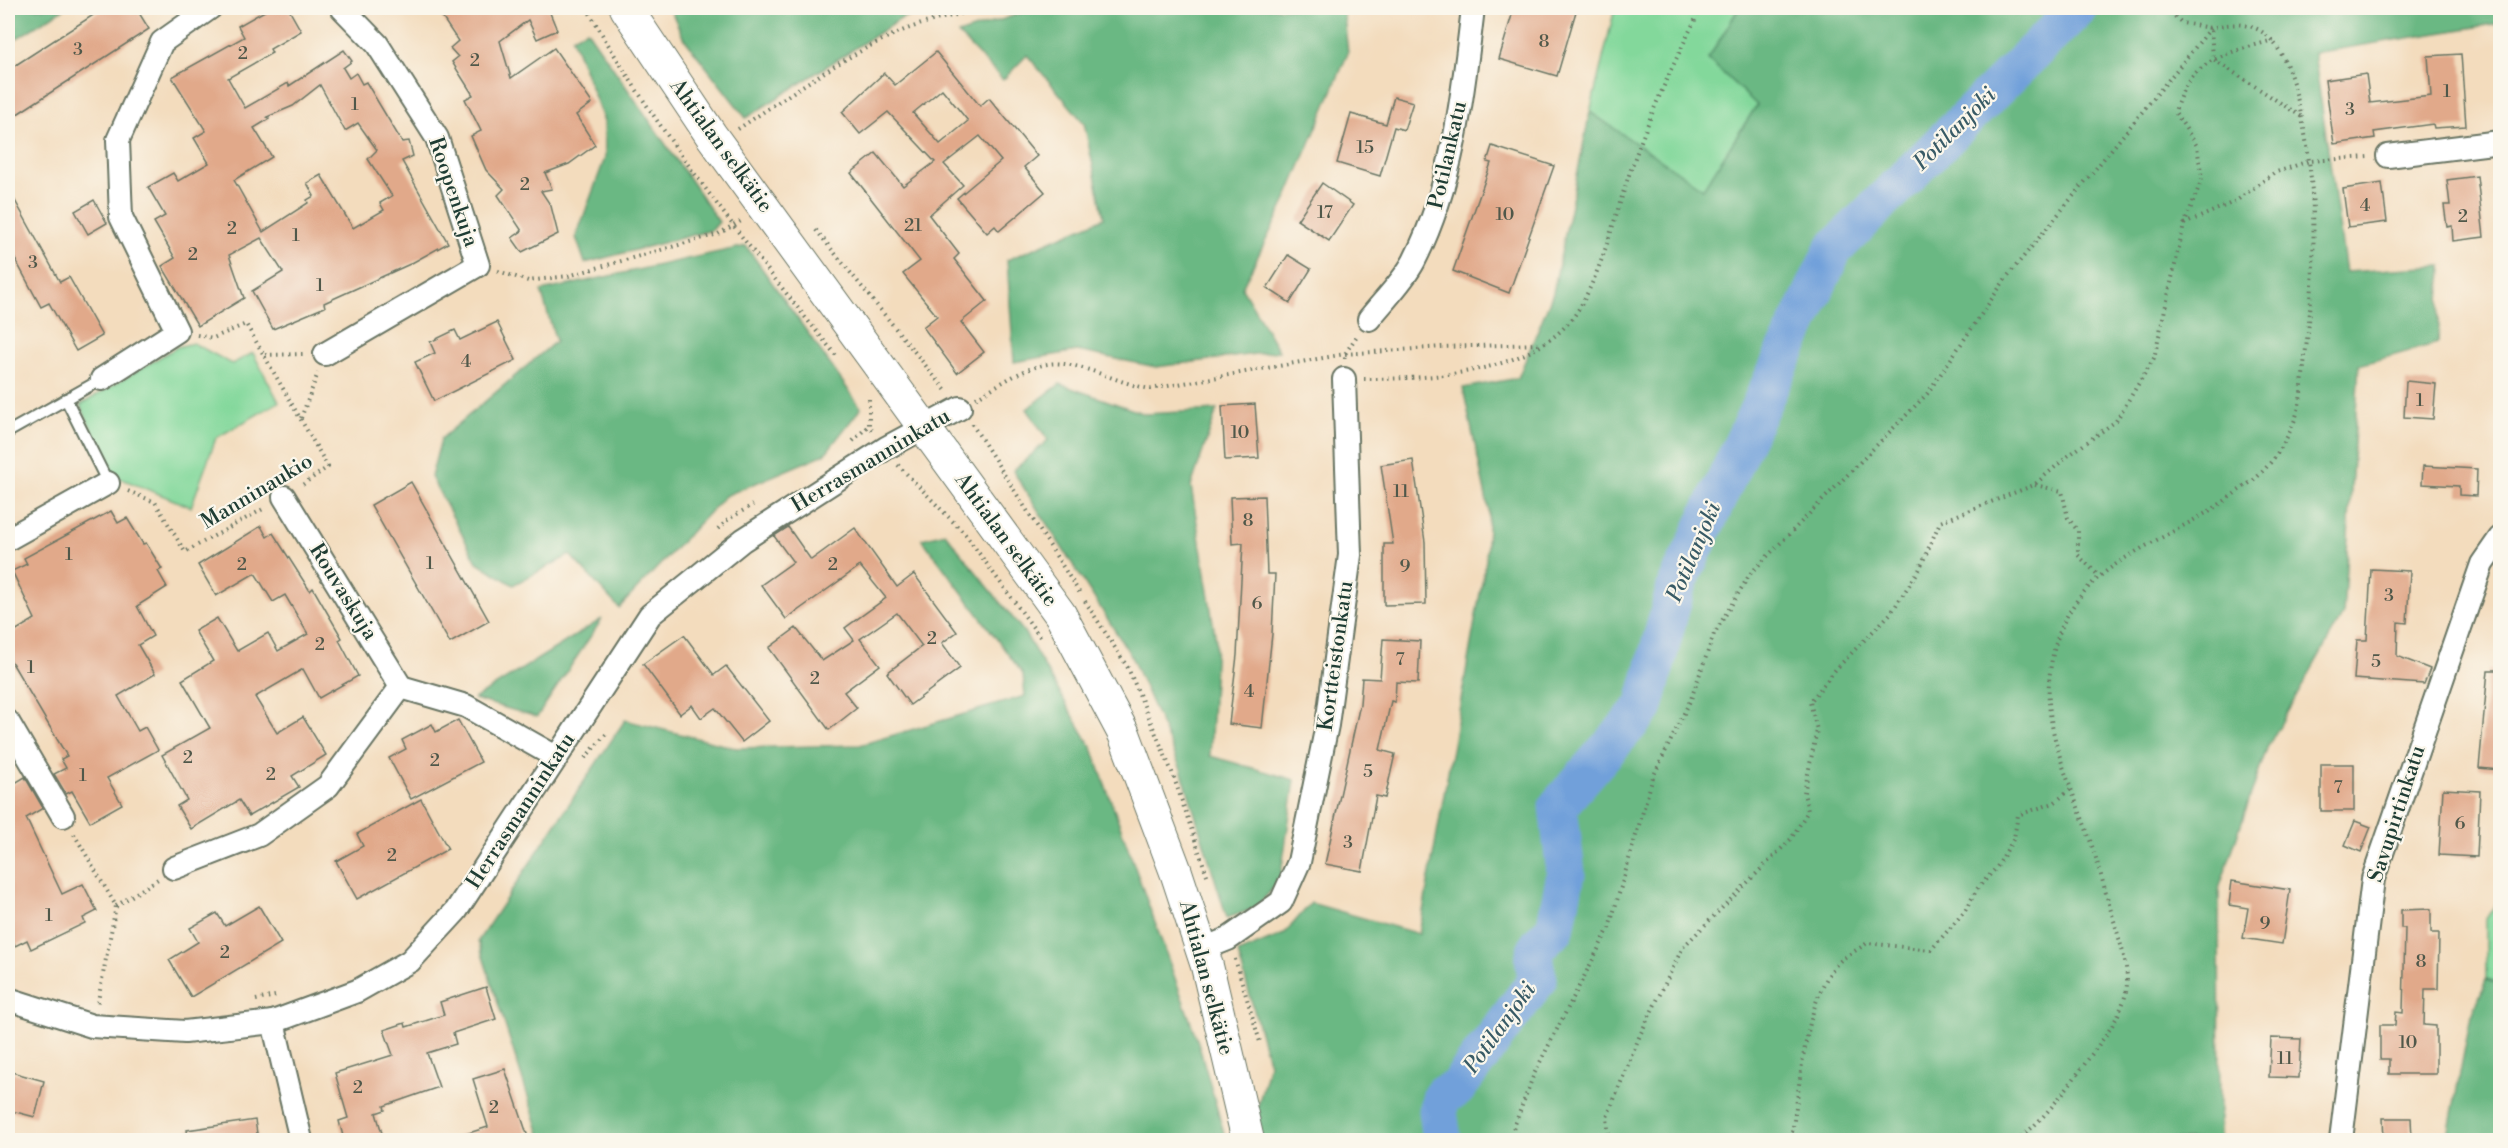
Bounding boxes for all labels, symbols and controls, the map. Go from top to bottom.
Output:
house number: 8 [1538,30,1550,53]
house number: 3 [73,38,83,61]
house number: 2 [238,42,248,65]
house number: 2 [470,49,480,72]
street label: Ahtialan selkätie [663,73,778,218]
house number: 1 [2443,80,2451,103]
water label: Potilanjoki [1907,82,2002,177]
house number: 1 [351,93,359,116]
street label: Potilankatu [1423,98,1473,211]
house number: 3 [2345,98,2355,121]
street label: Roopenkuja [422,134,484,251]
house number: 15 [1356,136,1374,159]
house number: 2 [520,173,530,196]
house number: 4 [2360,194,2371,217]
house number: 17 [1317,201,1333,224]
house number: 10 [1495,203,1515,226]
house number: 2 [2458,205,2468,228]
house number: 21 [904,214,922,237]
house number: 2 [227,217,237,240]
house number: 1 [292,224,300,247]
house number: 2 [188,243,198,266]
house number: 3 [28,251,38,274]
house number: 1 [316,274,324,297]
house number: 4 [461,350,472,373]
house number: 1 [2416,389,2424,412]
street label: Herrasmanninkatu [787,403,955,519]
house number: 10 [1230,421,1250,444]
street label: Manninaukio [196,448,318,536]
street label: Ahtialan selkätie [948,467,1063,612]
house number: 11 [1393,480,1409,503]
water label: Potilanjoki [1661,498,1727,607]
house number: 8 [1242,509,1254,532]
street label: Rouvaskuja [303,539,383,646]
house number: 1 [65,543,73,566]
house number: 1 [426,552,434,575]
house number: 2 [237,553,247,576]
house number: 2 [828,553,838,576]
house number: 9 [1400,555,1411,578]
street label: Kortteistonkatu [1313,579,1359,733]
house number: 3 [2384,584,2394,607]
house number: 6 [1252,592,1263,615]
house number: 2 [927,627,937,650]
house number: 2 [315,633,325,656]
house number: 7 [1395,648,1405,671]
house number: 5 [2371,650,2381,673]
house number: 1 [27,656,35,679]
house number: 2 [810,667,820,690]
house number: 4 [1244,680,1255,703]
street label: Herrasmanninkatu [461,728,581,894]
street label: Savupirtinkatu [2363,742,2431,886]
house number: 2 [183,746,193,769]
house number: 2 [430,749,440,772]
house number: 5 [1363,760,1373,783]
house number: 2 [266,763,276,786]
house number: 1 [79,764,87,787]
house number: 7 [2333,776,2343,799]
house number: 6 [2455,812,2466,835]
house number: 3 [1343,831,1353,854]
house number: 2 [387,844,397,867]
street label: Ahtialan selkätie [1173,897,1239,1058]
house number: 1 [45,904,53,927]
house number: 9 [2260,912,2271,935]
house number: 2 [220,941,230,964]
house number: 8 [2415,950,2427,973]
water label: Potilanjoki [1457,977,1542,1080]
house number: 10 [2398,1031,2418,1054]
house number: 11 [2277,1047,2293,1070]
house number: 2 [353,1076,363,1099]
house number: 2 [489,1096,499,1119]

